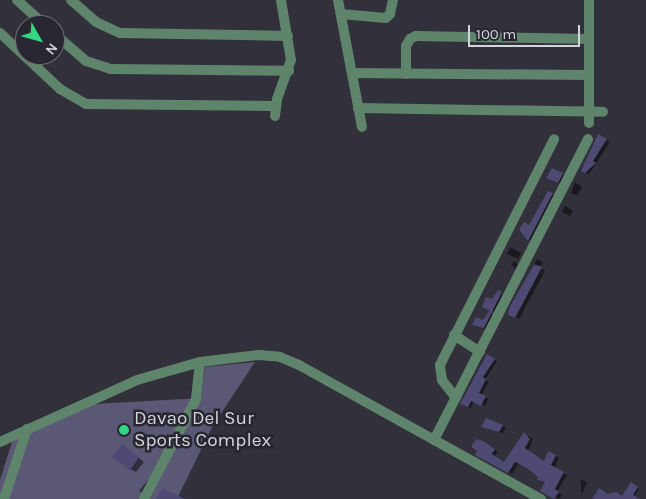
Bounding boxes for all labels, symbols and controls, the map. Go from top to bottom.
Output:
north arrow [15,15,65,65]
scale bar [471,15,584,47]
text: 100 m [476,25,516,43]
text: N [42,40,61,58]
place label: Davao Del Sur Sports Complex [134,408,271,452]
marker: Davao Del Sur Sports Complex [118,424,130,436]

